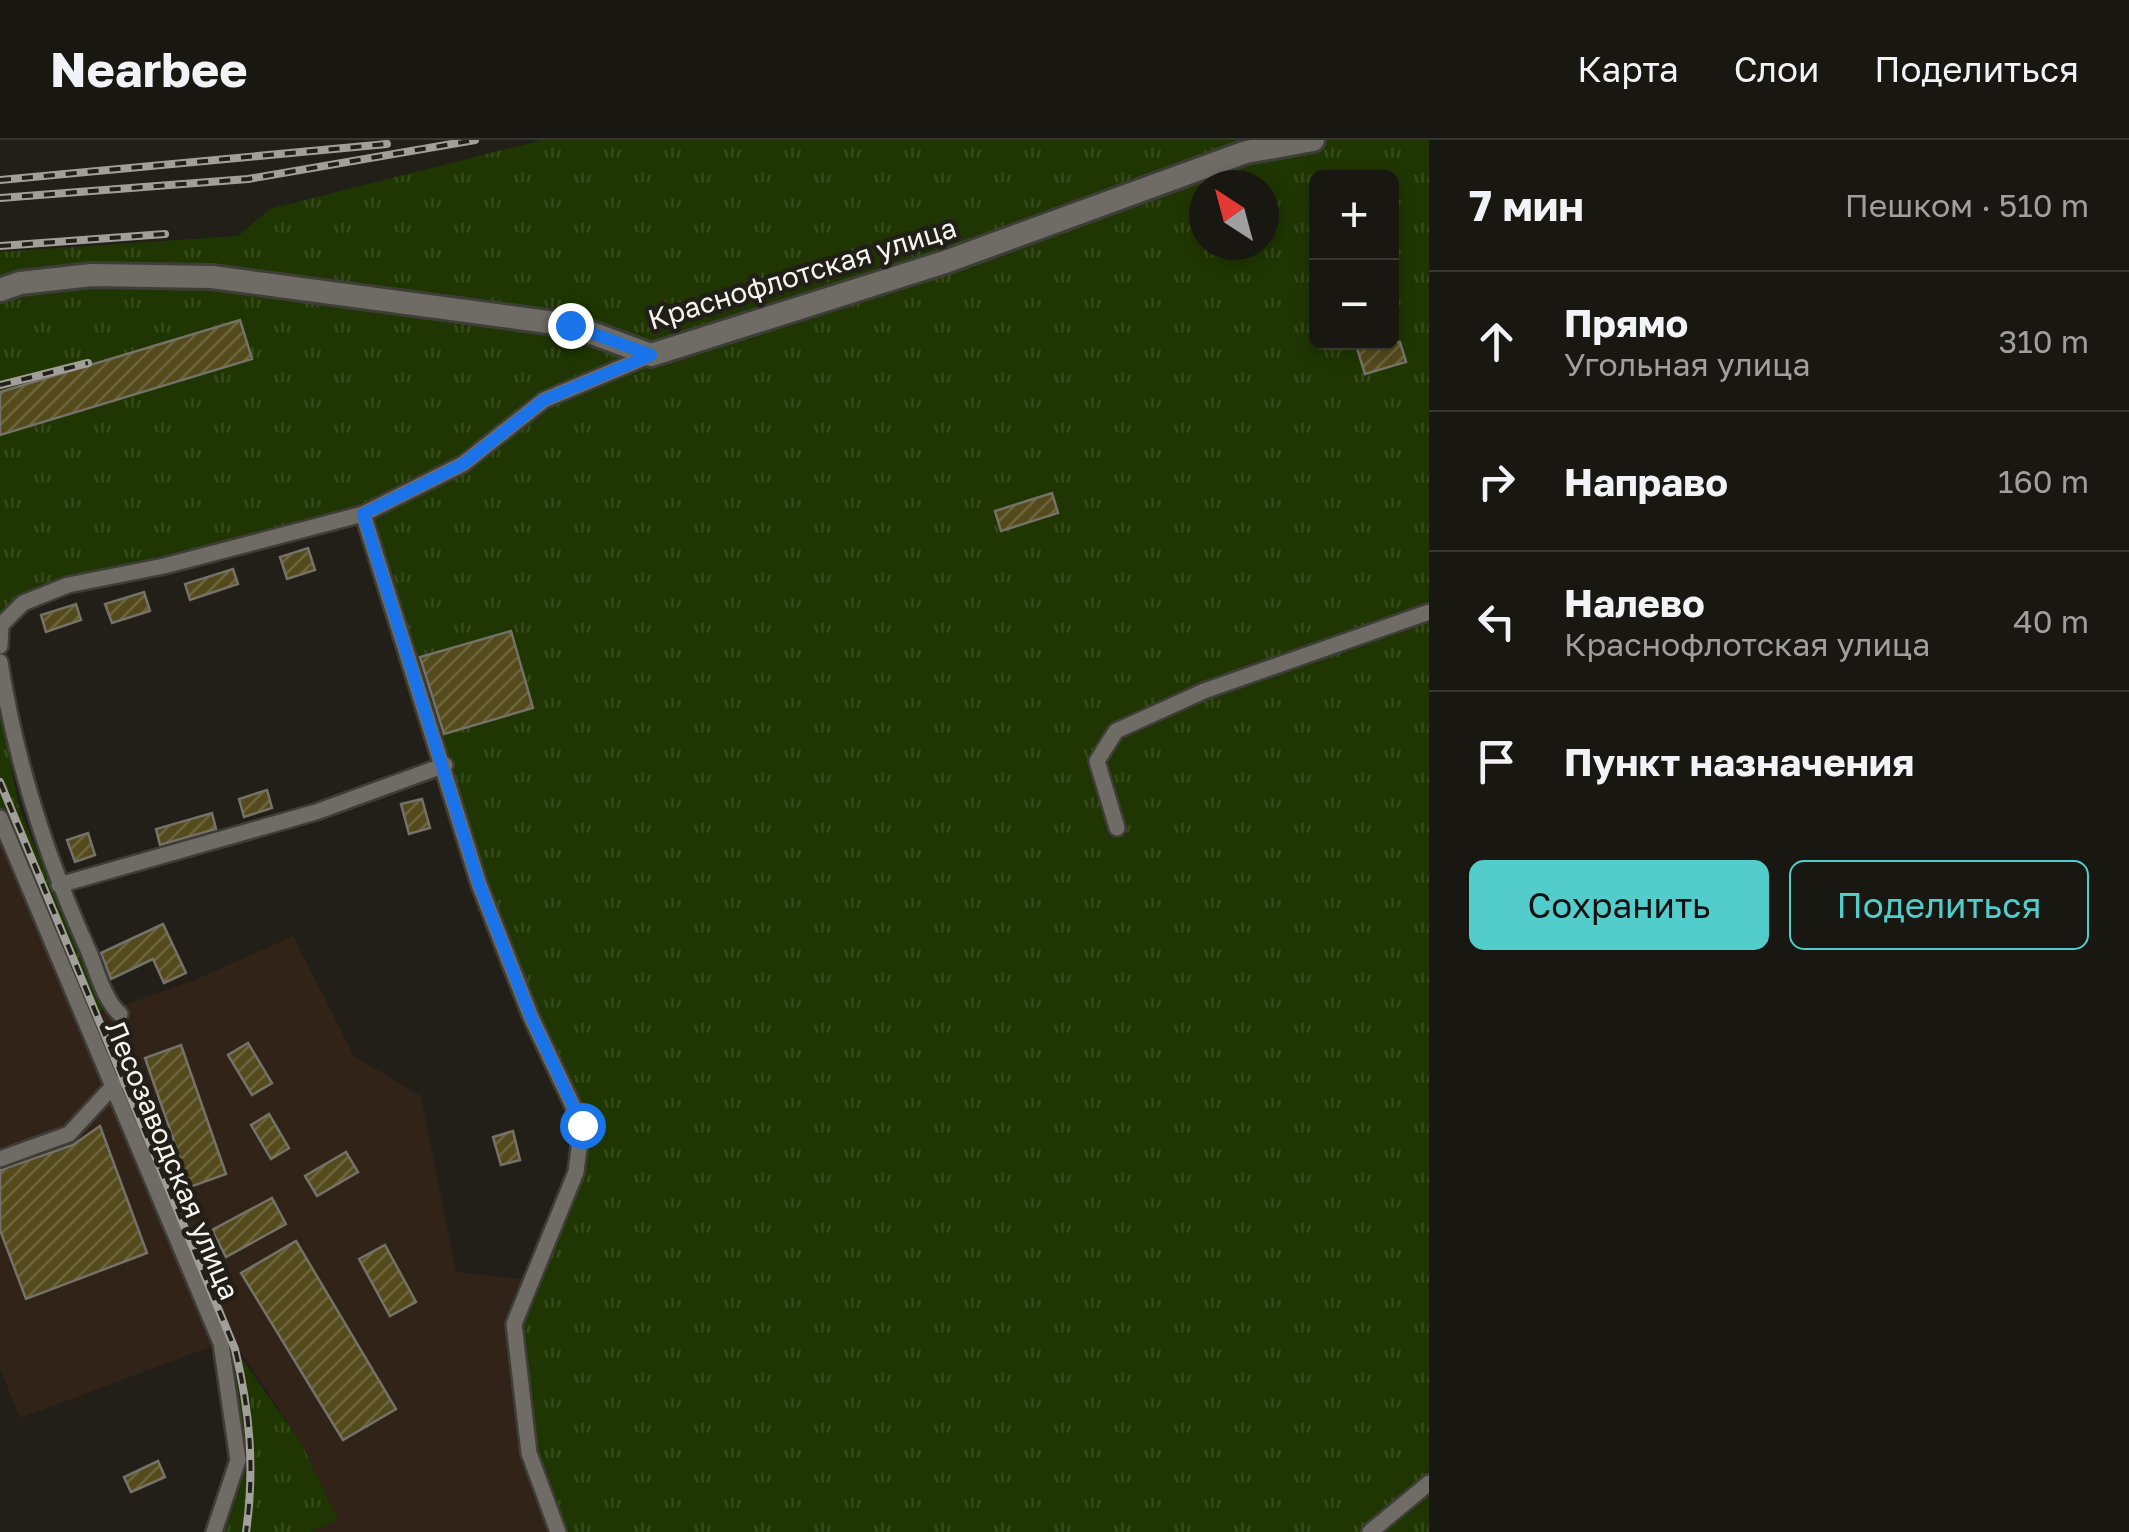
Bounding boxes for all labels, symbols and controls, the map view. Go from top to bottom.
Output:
text: Nearbee [50,40,248,98]
text: Карта [1577,48,1679,90]
text: Слои [1734,48,1819,90]
text: Поделиться [1874,48,2079,90]
north arrow [1189,170,1279,260]
map controls [1309,170,1399,350]
button: + [1309,170,1399,260]
text: 7 мин [1469,180,1584,230]
text: Пешком · 510 m [1845,186,2089,224]
street label: Краснофлотская улица [644,210,960,336]
button: − [1309,260,1399,350]
text: Прямо [1564,300,1688,345]
route end [548,303,594,349]
icon: ahead [1469,314,1524,369]
text: 310 m [1999,322,2089,360]
text: Угольная улица [1564,345,1811,383]
icon: right [1469,454,1524,509]
text: Направо [1564,459,1728,504]
text: 160 m [1998,462,2089,500]
text: Налево [1564,580,1705,625]
icon: left [1469,594,1524,649]
text: 40 m [2013,602,2089,640]
text: Краснофлотская улица [1564,625,1930,663]
icon: arrive [1469,734,1524,789]
text: Пункт назначения [1564,739,1914,784]
button: Сохранить [1469,860,1769,950]
button: Поделиться [1789,860,2089,950]
street label: Лесозаводская улица [99,1015,247,1305]
route start [560,1103,606,1149]

